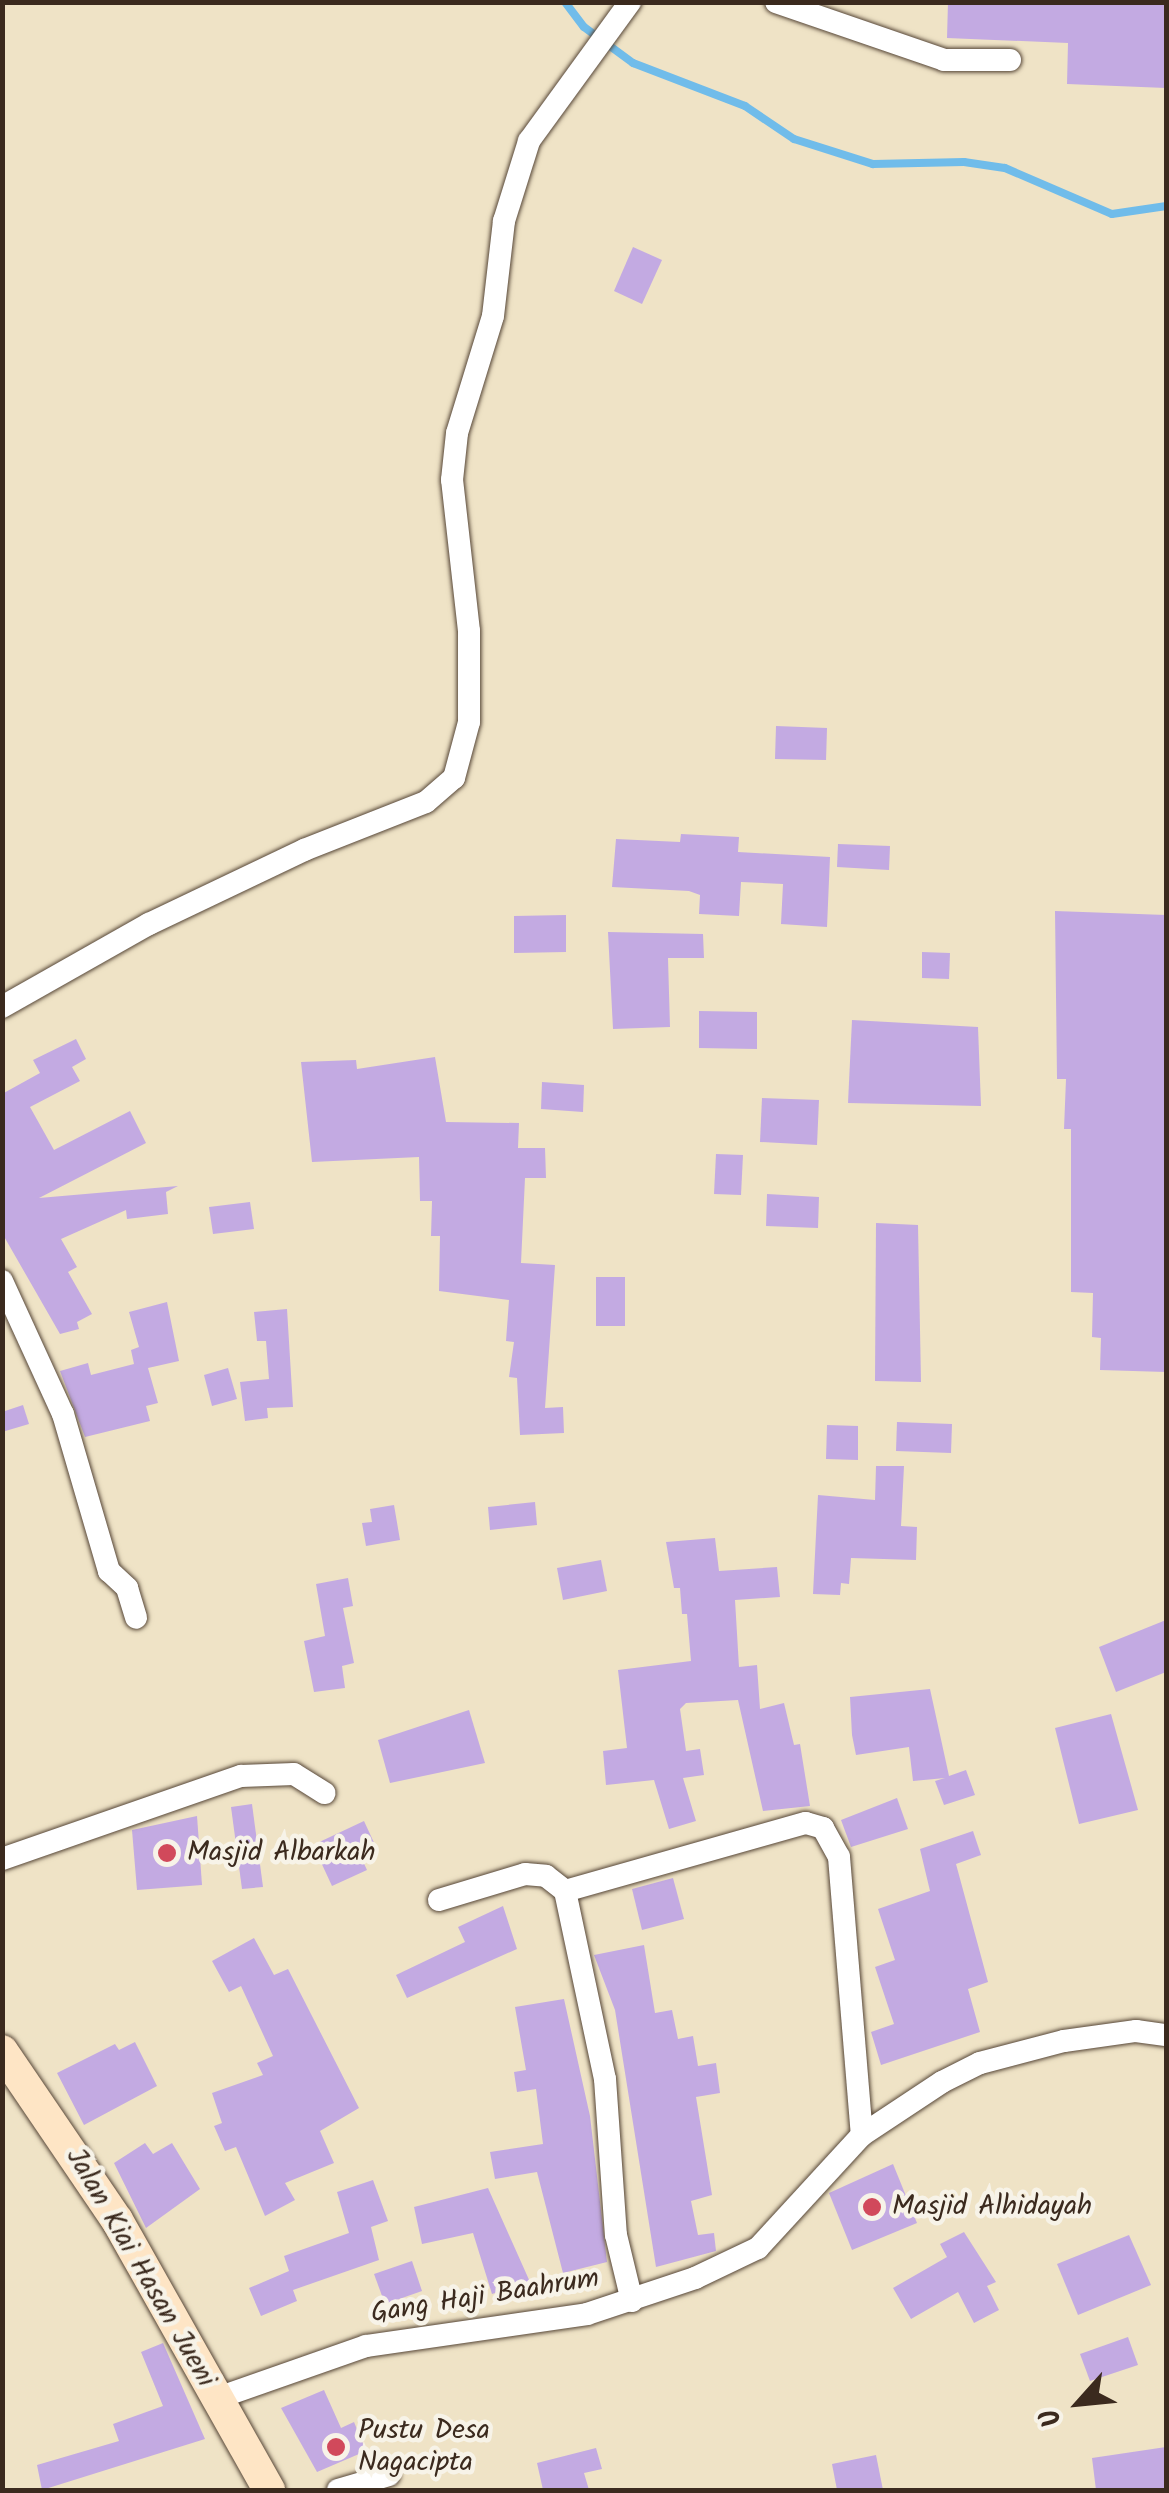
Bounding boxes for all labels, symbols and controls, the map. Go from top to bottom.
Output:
place label: Masjid Albarkah [187,1836,375,1870]
marker: Masjid Albarkah [156,1842,178,1864]
street label: Jalan Kiai Hasan Jueni [58,2142,222,2394]
place label: Masjid Alhidayah [892,2190,1092,2224]
marker: Masjid Alhidayah [861,2196,883,2218]
street label: Gang Haji Baahrum [368,2262,602,2332]
north arrow [1029,2353,1129,2453]
text: U [1028,2399,1076,2434]
place label: Pustu Desa Nagacipta [358,2414,490,2480]
marker: Pustu Desa Nagacipta [323,2434,349,2460]

